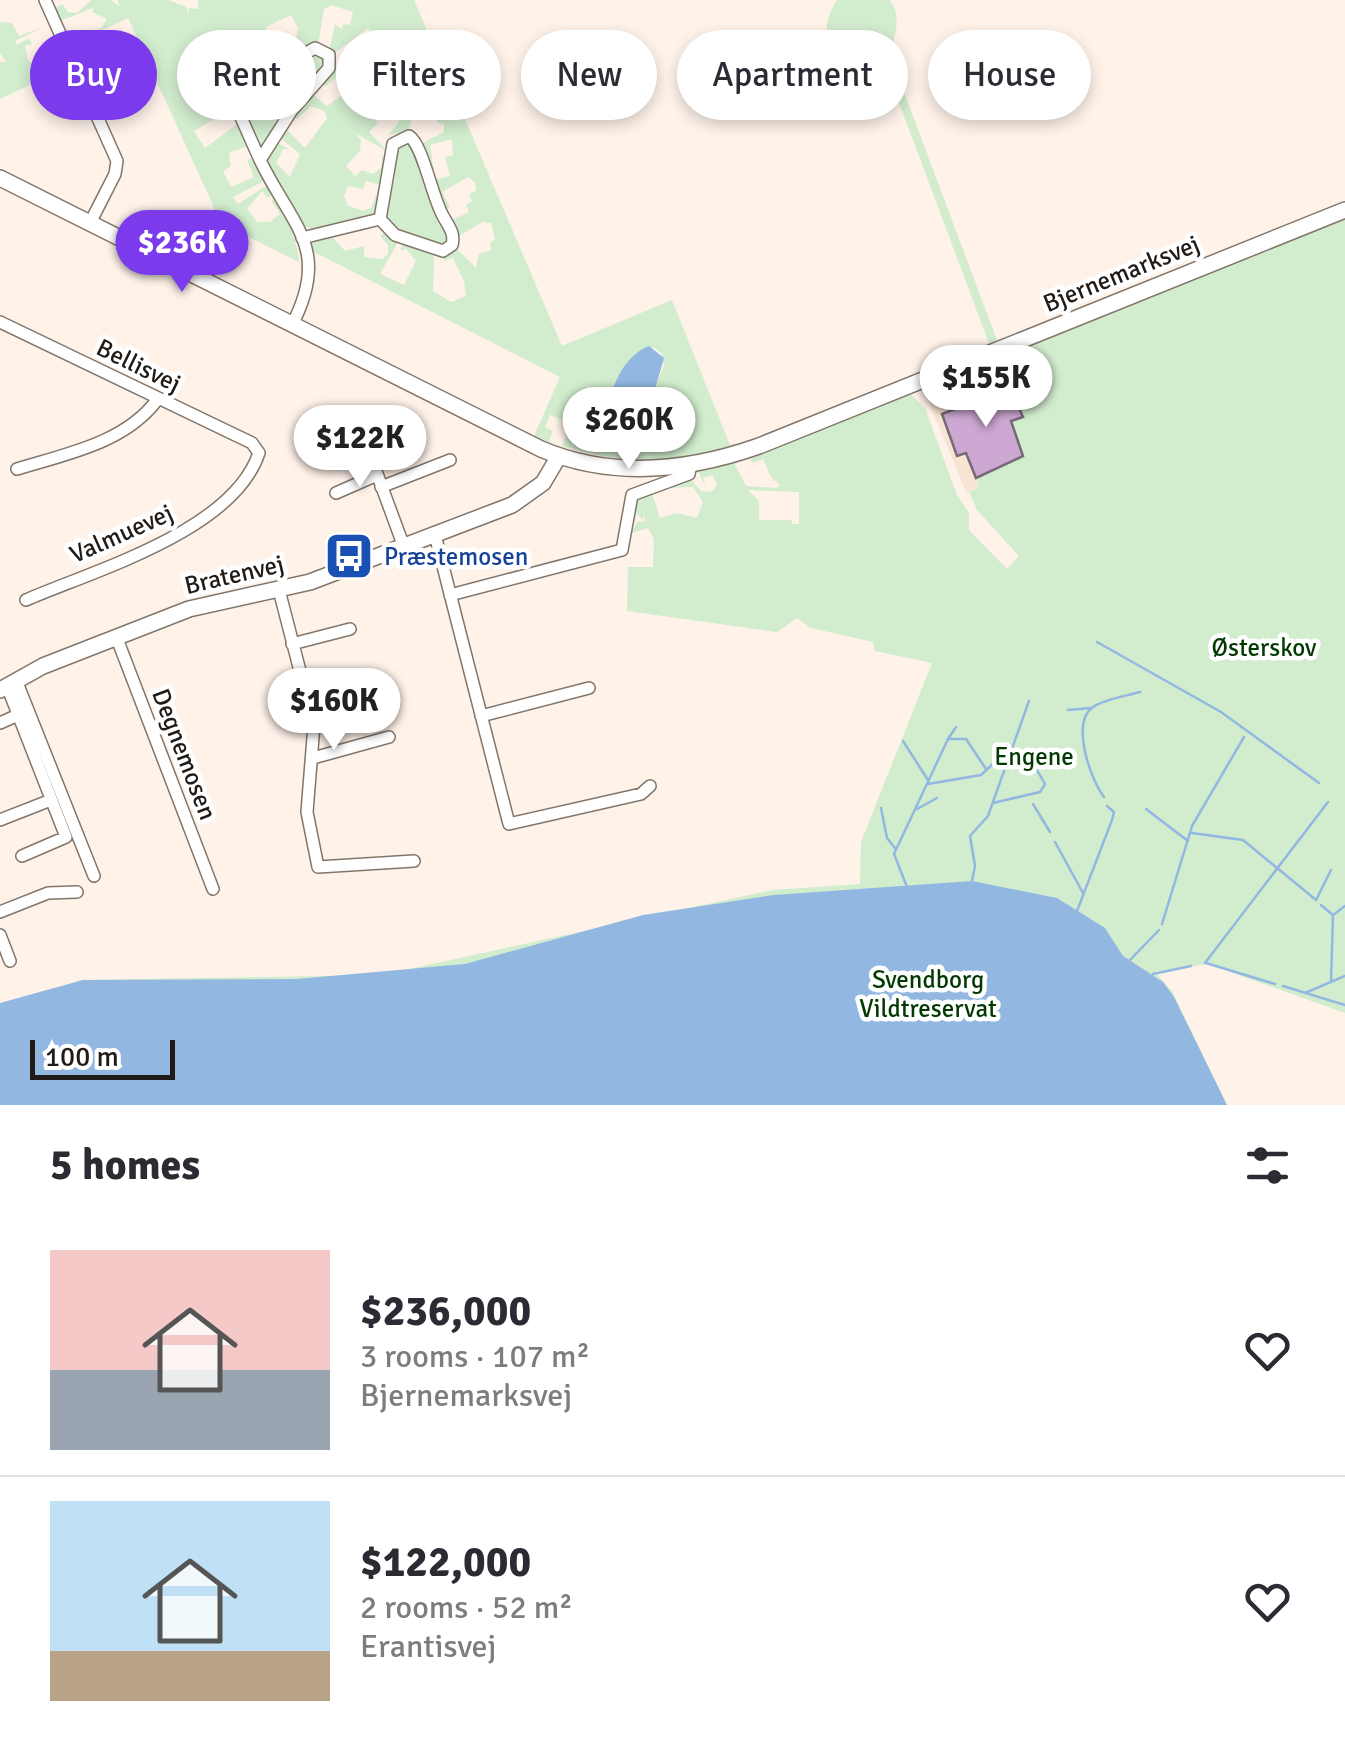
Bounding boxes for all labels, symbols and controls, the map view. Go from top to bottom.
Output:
chip: Buy [30,30,157,120]
chip: Rent [177,30,316,120]
chip: Filters [336,30,501,120]
chip: New [521,30,657,120]
chip: Apartment [677,30,908,120]
chip: House [928,30,1091,120]
pin: $236K [112,210,252,295]
text: $236K [138,223,226,262]
street label: Bjernemarksvej [1039,228,1204,319]
street label: Bellisvej [91,332,186,399]
pin: $155K [916,345,1056,430]
text: $155K [942,358,1030,397]
pin: $260K [559,387,699,472]
text: $260K [585,400,673,439]
pin: $122K [290,405,430,490]
text: $122K [316,418,404,457]
street label: Valmuevej [65,497,178,570]
bus stop icon: Præstemosen [323,530,375,582]
place label: Præstemosen [384,541,528,572]
street label: Bratenvej [181,548,287,601]
park label: Østerskov [1212,632,1317,663]
pin: $160K [264,668,404,753]
text: $160K [290,681,378,720]
street label: Degnemosen [145,684,224,824]
park label: Engene [994,741,1074,772]
park label: Svendborg Vildtreservat [859,964,997,1024]
scale bar [30,1035,175,1080]
text: 100 m [45,1040,119,1074]
icon: filters [1240,1138,1295,1193]
text: 5 homes [50,1140,200,1191]
text: $236,000 [360,1286,531,1337]
icon: home [130,1290,250,1410]
icon: heart [1240,1323,1295,1378]
text: 3 rooms · 107 m² [360,1337,590,1376]
text: Bjernemarksvej [360,1376,572,1415]
text: $122,000 [360,1537,531,1588]
icon: home [130,1541,250,1661]
icon: heart [1240,1574,1295,1629]
text: 2 rooms · 52 m² [360,1588,573,1627]
text: Erantisvej [360,1627,497,1666]

